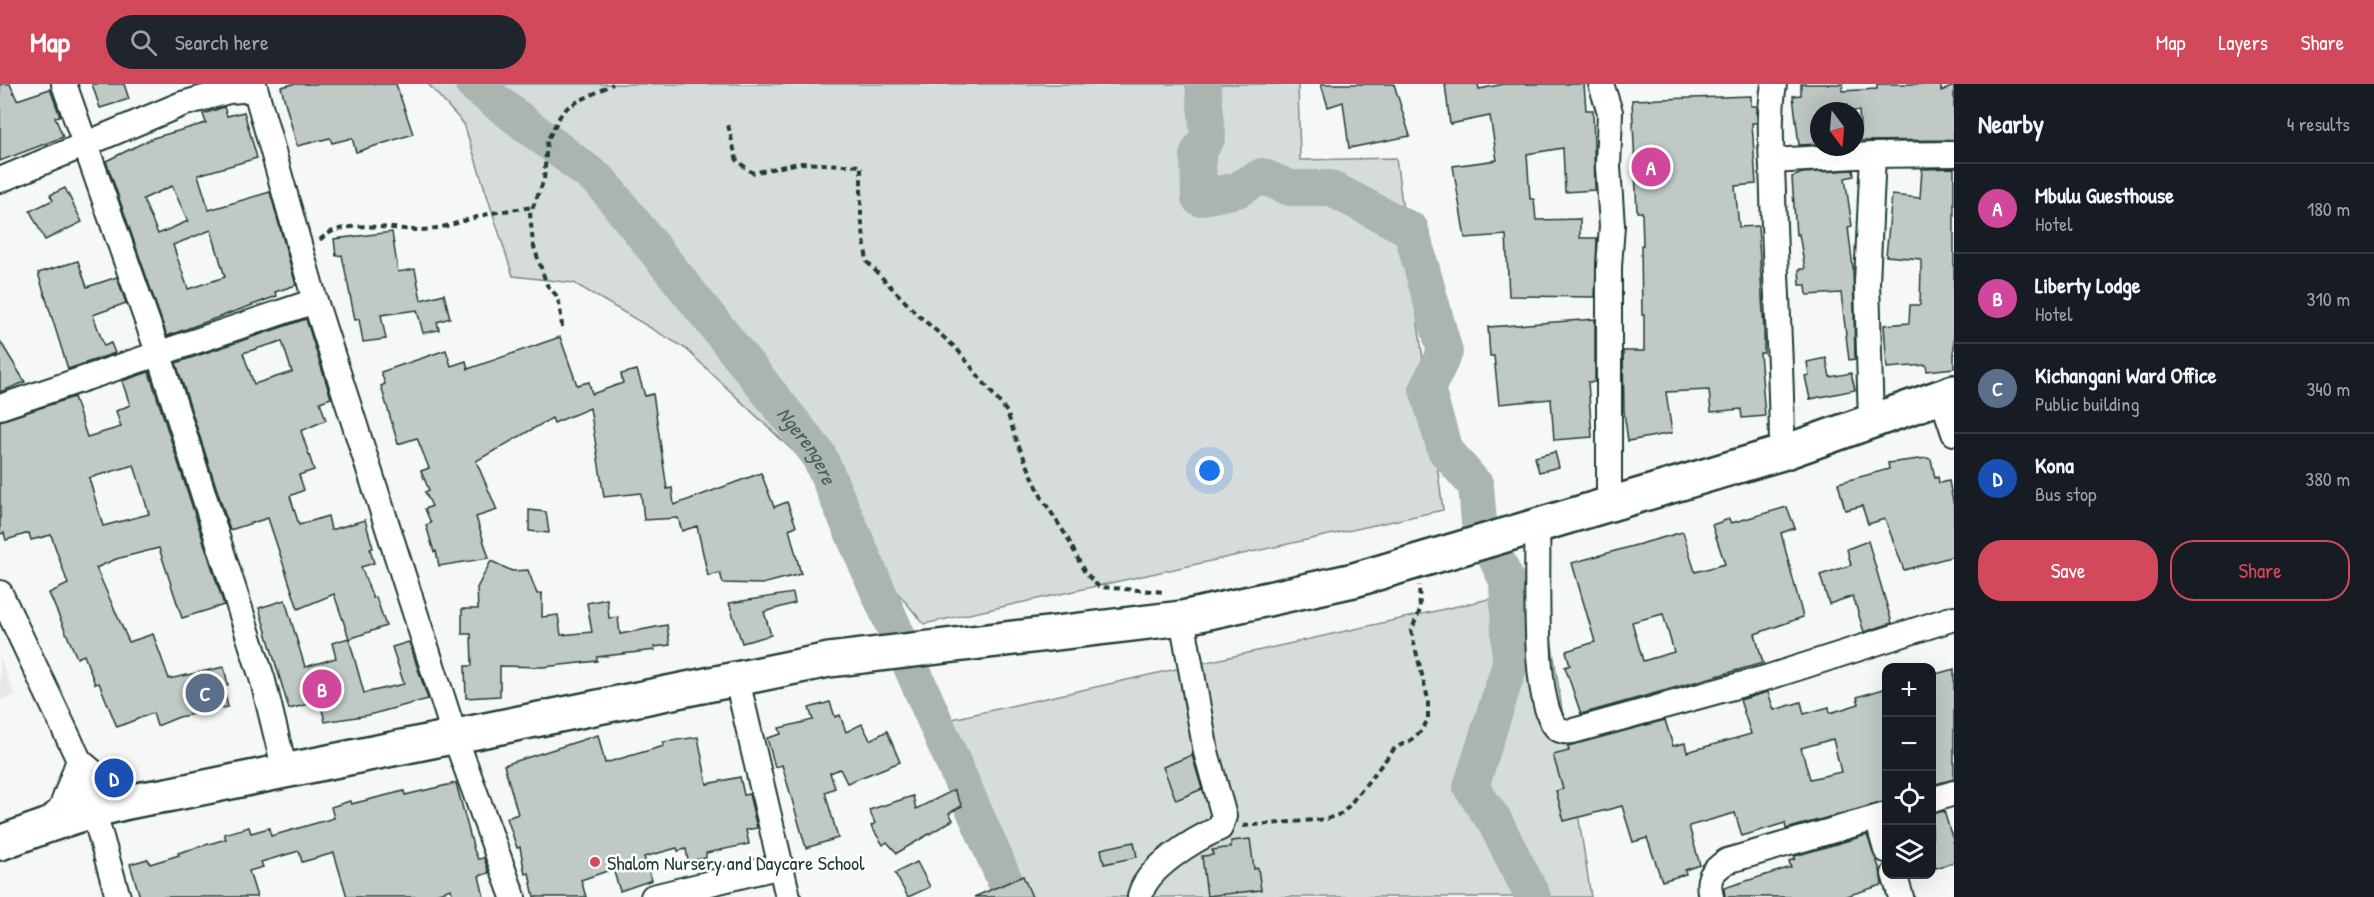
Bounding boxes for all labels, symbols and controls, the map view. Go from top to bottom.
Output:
search box [106,15,526,69]
text: Map [30,23,70,61]
icon: search [127,26,160,59]
text: Search here [175,27,269,57]
text: Map [2156,28,2185,57]
text: Layers [2218,28,2268,57]
text: Share [2301,28,2344,57]
north arrow [1810,102,1864,156]
text: Nearby [1978,106,2044,141]
text: 4 results [2287,110,2350,137]
pin: A [1632,144,1670,190]
text: Mbulu Guesthouse [2035,180,2174,210]
text: A [1993,195,2002,222]
text: 180 m [2307,195,2350,222]
text: Hotel [2035,210,2073,237]
text: Liberty Lodge [2035,270,2141,300]
text: B [1992,285,2003,312]
text: 310 m [2307,285,2350,312]
text: Hotel [2035,300,2073,327]
text: Kichangani Ward Office [2035,360,2216,390]
text: C [1992,375,2003,402]
text: 340 m [2306,375,2350,402]
text: Public building [2035,390,2139,417]
water label: Ngerengere [771,400,845,490]
text: Kona [2035,450,2074,480]
your location [1195,456,1224,485]
text: D [1993,465,2002,492]
text: 380 m [2305,465,2350,492]
text: Bus stop [2035,480,2097,507]
button: Save [1978,540,2158,601]
button: Share [2170,540,2350,601]
map controls [1882,663,1936,879]
button: + [1882,663,1936,717]
pin: B [302,666,342,712]
pin: C [186,670,224,716]
button: − [1882,717,1936,771]
pin: D [94,756,134,800]
button: locate [1882,771,1936,825]
button: layers [1882,825,1936,879]
place label: Shalom Nursery and Daycare School [607,849,865,876]
marker: Shalom Nursery and Daycare School [588,855,602,869]

